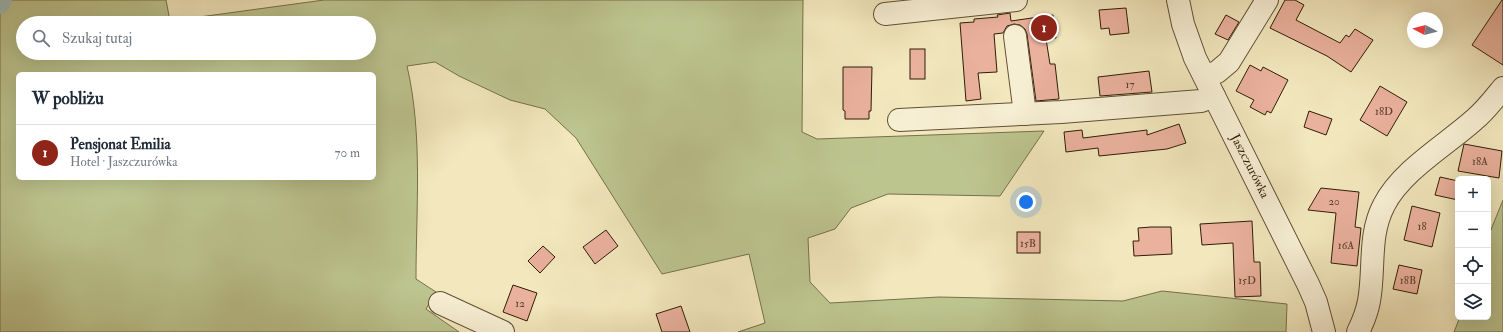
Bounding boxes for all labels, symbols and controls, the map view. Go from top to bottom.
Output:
north arrow [1407,12,1443,48]
pin: 1 [1031,13,1057,43]
search box [16,16,376,60]
icon: search [30,27,52,49]
text: Szukaj tutaj [62,29,132,48]
house number: 17 [1126,78,1134,91]
text: W pobliżu [32,88,104,109]
house number: 18D [1375,105,1393,118]
street label: Jaszczurówka [1227,130,1273,201]
text: Pensjonat Emilia [70,135,171,154]
text: 1 [43,145,47,161]
text: 70 m [335,145,360,161]
text: Hotel · Jaszczurówka [70,154,178,170]
house number: 18A [1472,155,1488,168]
map controls [1455,176,1491,320]
button: + [1455,176,1491,212]
your location [1016,192,1036,212]
house number: 20 [1328,195,1340,208]
button: − [1455,212,1491,248]
house number: 18 [1417,220,1427,233]
house number: 15B [1020,237,1036,250]
house number: 16A [1338,239,1354,252]
button: locate [1455,248,1491,284]
house number: 15D [1238,274,1256,287]
house number: 18B [1400,274,1416,287]
button: layers [1455,284,1491,320]
house number: 12 [515,297,525,310]

